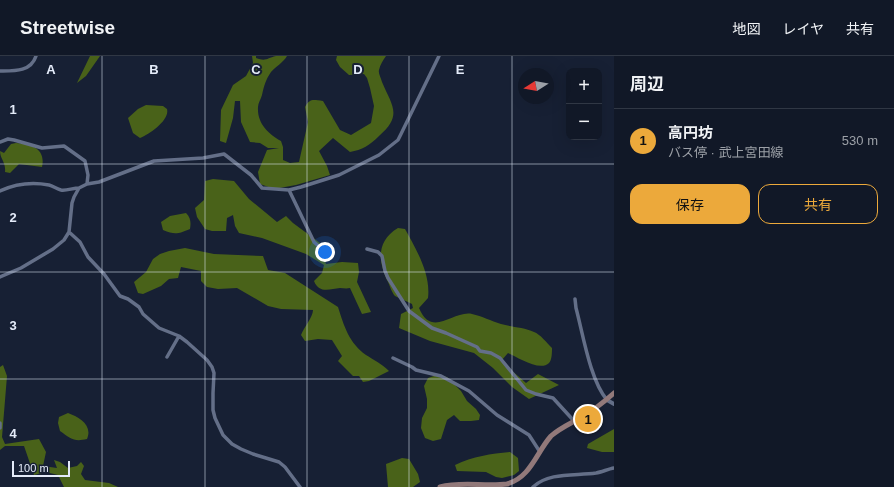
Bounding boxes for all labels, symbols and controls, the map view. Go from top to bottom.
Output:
text: Streetwise [20,17,115,38]
text: 地図 [732,21,760,37]
text: レイヤ [782,21,824,37]
text: 共有 [846,21,874,37]
text: A [46,62,56,77]
text: B [149,62,159,77]
text: C [251,62,261,77]
text: D [353,62,363,77]
text: E [456,62,465,77]
north arrow [518,68,554,104]
map controls [566,68,602,140]
button: + [566,68,602,104]
text: 周辺 [630,75,664,94]
text: 1 [9,102,17,117]
button: − [566,104,602,140]
text: 高円坊 [668,124,713,141]
text: 1 [639,133,647,148]
text: 530 m [842,133,878,148]
text: バス停 · 武上宮田線 [668,145,784,160]
button: 保存 [630,184,750,224]
button: 共有 [758,184,878,224]
text: 2 [9,210,17,225]
your location [315,242,335,262]
text: 3 [9,318,17,333]
pin: 1 [575,404,601,434]
text: 4 [9,426,17,441]
scale bar [12,459,70,478]
text: 100 m [18,462,49,474]

